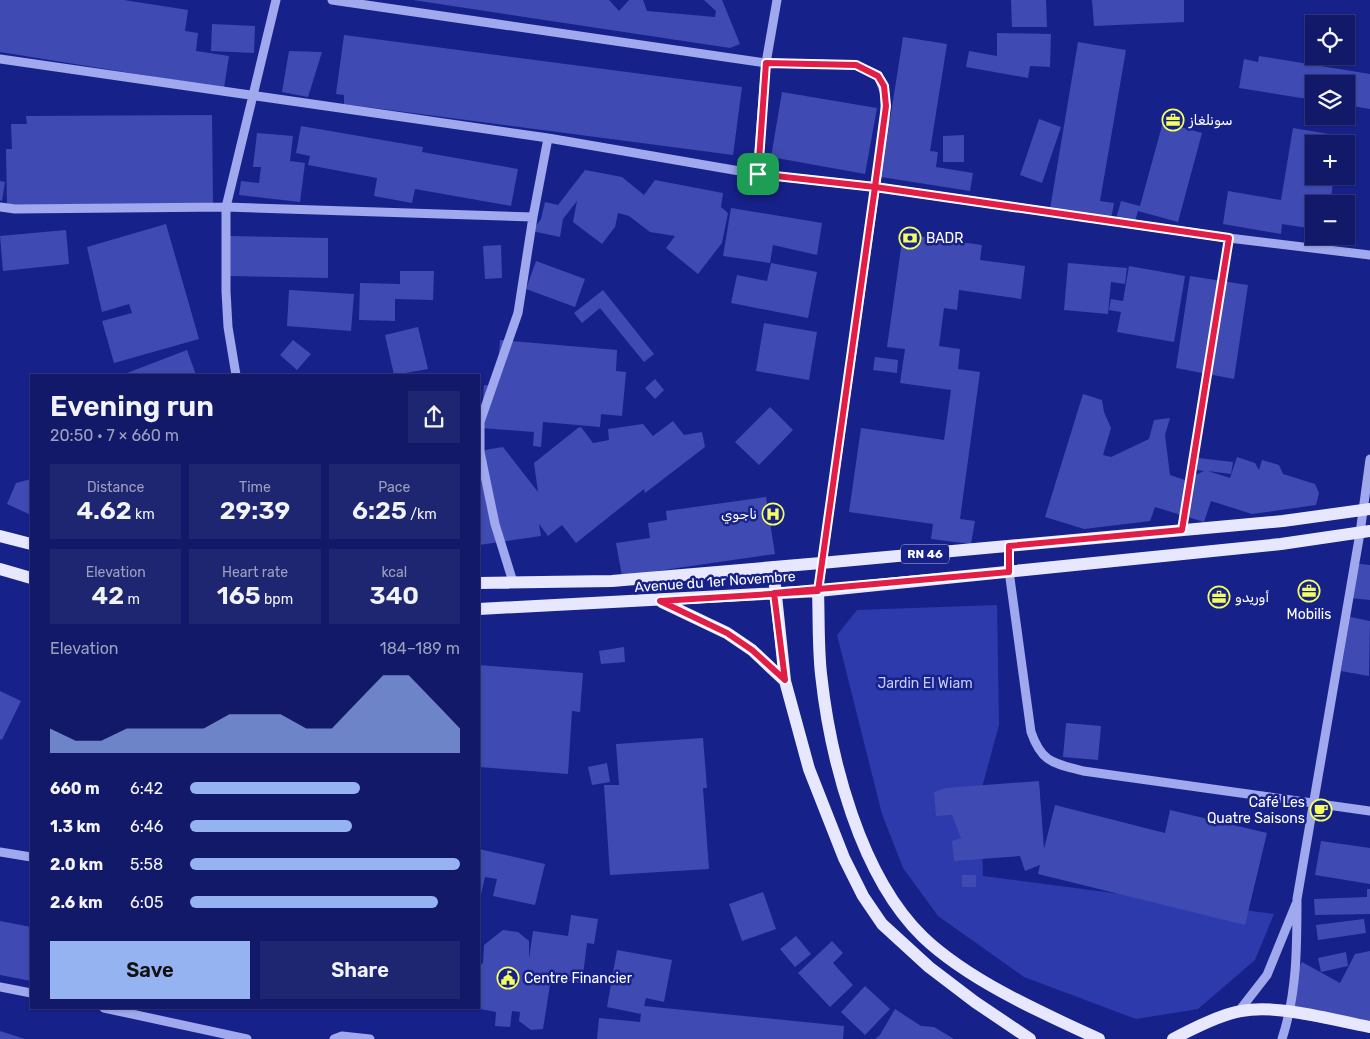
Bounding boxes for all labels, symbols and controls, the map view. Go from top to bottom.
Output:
map controls [1305,15,1355,245]
button: locate [1305,15,1355,65]
button: layers [1305,75,1355,125]
office icon: سونلغاز [1161,108,1185,132]
place label: سونلغاز [1188,112,1233,129]
button: + [1305,135,1355,185]
pin [737,153,779,195]
icon: arrive [744,160,772,188]
button: − [1305,195,1355,245]
bank icon: BADR [898,226,922,250]
place label: BADR [926,230,963,247]
text: Evening run [50,390,214,423]
button: share [408,391,460,443]
text: 20:50 · 7 × 660 m [50,426,179,445]
text: Distance [87,479,144,496]
text: Time [239,479,271,496]
text: Pace [378,479,410,496]
text: 4.62 [77,496,132,525]
text: 29:39 [220,496,290,525]
text: 6:25 [352,496,407,525]
hospital icon: ناجوي [761,502,785,526]
text: km [132,506,155,523]
text: /km [407,506,437,523]
place label: ناجوي [721,506,757,524]
road number: RN 46 [901,544,949,564]
text: Elevation [86,564,146,581]
text: Heart rate [222,564,288,581]
text: kcal [381,564,407,581]
street label: Avenue du 1er Novembre [634,568,796,596]
office icon: Mobilis [1297,579,1321,603]
text: 42 [91,581,124,610]
text: 165 [217,581,261,610]
text: 340 [370,581,419,610]
office icon: أوريدو [1207,585,1231,609]
place label: أوريدو [1235,589,1269,606]
text: m [124,591,140,608]
text: bpm [261,591,293,608]
place label: Mobilis [1287,606,1331,623]
text: Elevation [50,639,119,658]
text: 184–189 m [380,639,460,658]
park label: Jardin El Wiam [877,675,973,692]
text: 660 m [50,779,100,798]
text: 6:42 [130,779,163,798]
place label: Café Les Quatre Saisons [1207,794,1305,827]
cafe icon: Café Les Quatre Saisons [1309,798,1333,822]
text: 1.3 km [50,817,100,836]
text: 6:46 [130,817,163,836]
text: 2.0 km [50,855,103,874]
text: 5:58 [130,855,163,874]
text: 2.6 km [50,893,103,912]
text: 6:05 [130,893,163,912]
button: Save [50,941,250,999]
button: Share [260,941,460,999]
public building icon: Centre Financier [496,966,520,990]
place label: Centre Financier [524,970,633,987]

